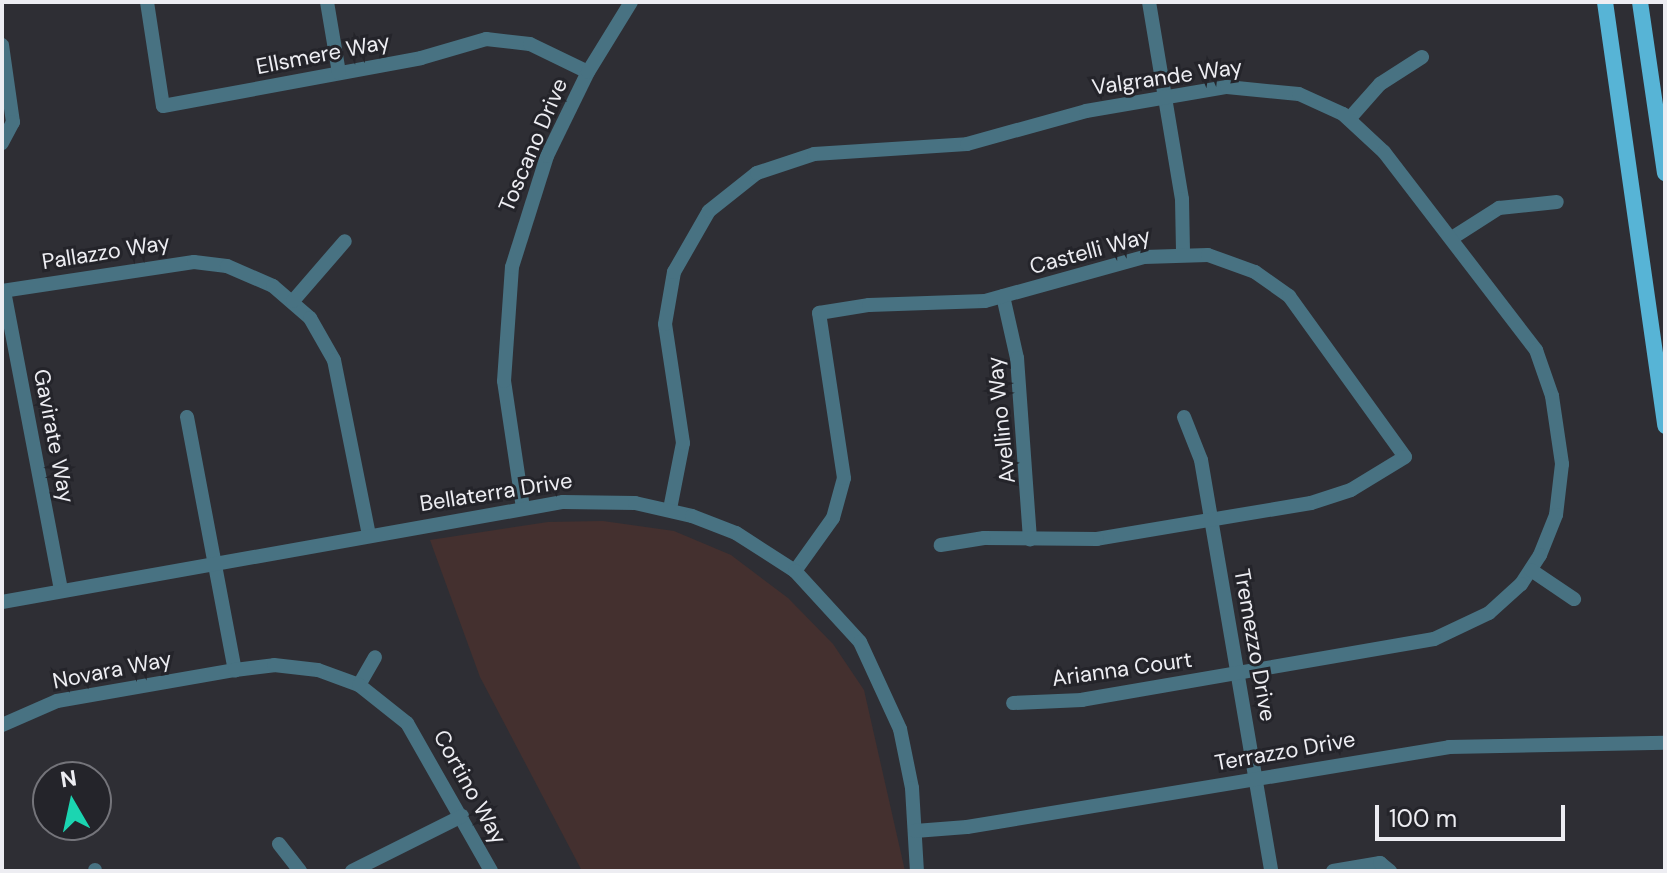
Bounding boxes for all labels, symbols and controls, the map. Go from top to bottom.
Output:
street label: Ellsmere Way [254,28,392,80]
street label: Valgrande Way [1090,53,1244,101]
street label: Toscano Drive [493,74,573,216]
street label: Castelli Way [1027,222,1153,280]
street label: Pallazzo Way [40,229,172,275]
street label: Avellino Way [981,355,1021,485]
street label: Gavirate Way [28,367,80,505]
street label: Bellaterra Drive [418,467,574,517]
street label: Tremezzo Drive [1229,567,1281,723]
street label: Novara Way [50,646,174,694]
street label: Arianna Court [1050,646,1194,692]
street label: Cortino Way [428,725,512,849]
street label: Terrazzo Drive [1213,726,1357,776]
north arrow [32,761,112,841]
text: N [58,763,79,794]
scale bar [1379,789,1569,839]
text: 100 m [1389,803,1457,834]

